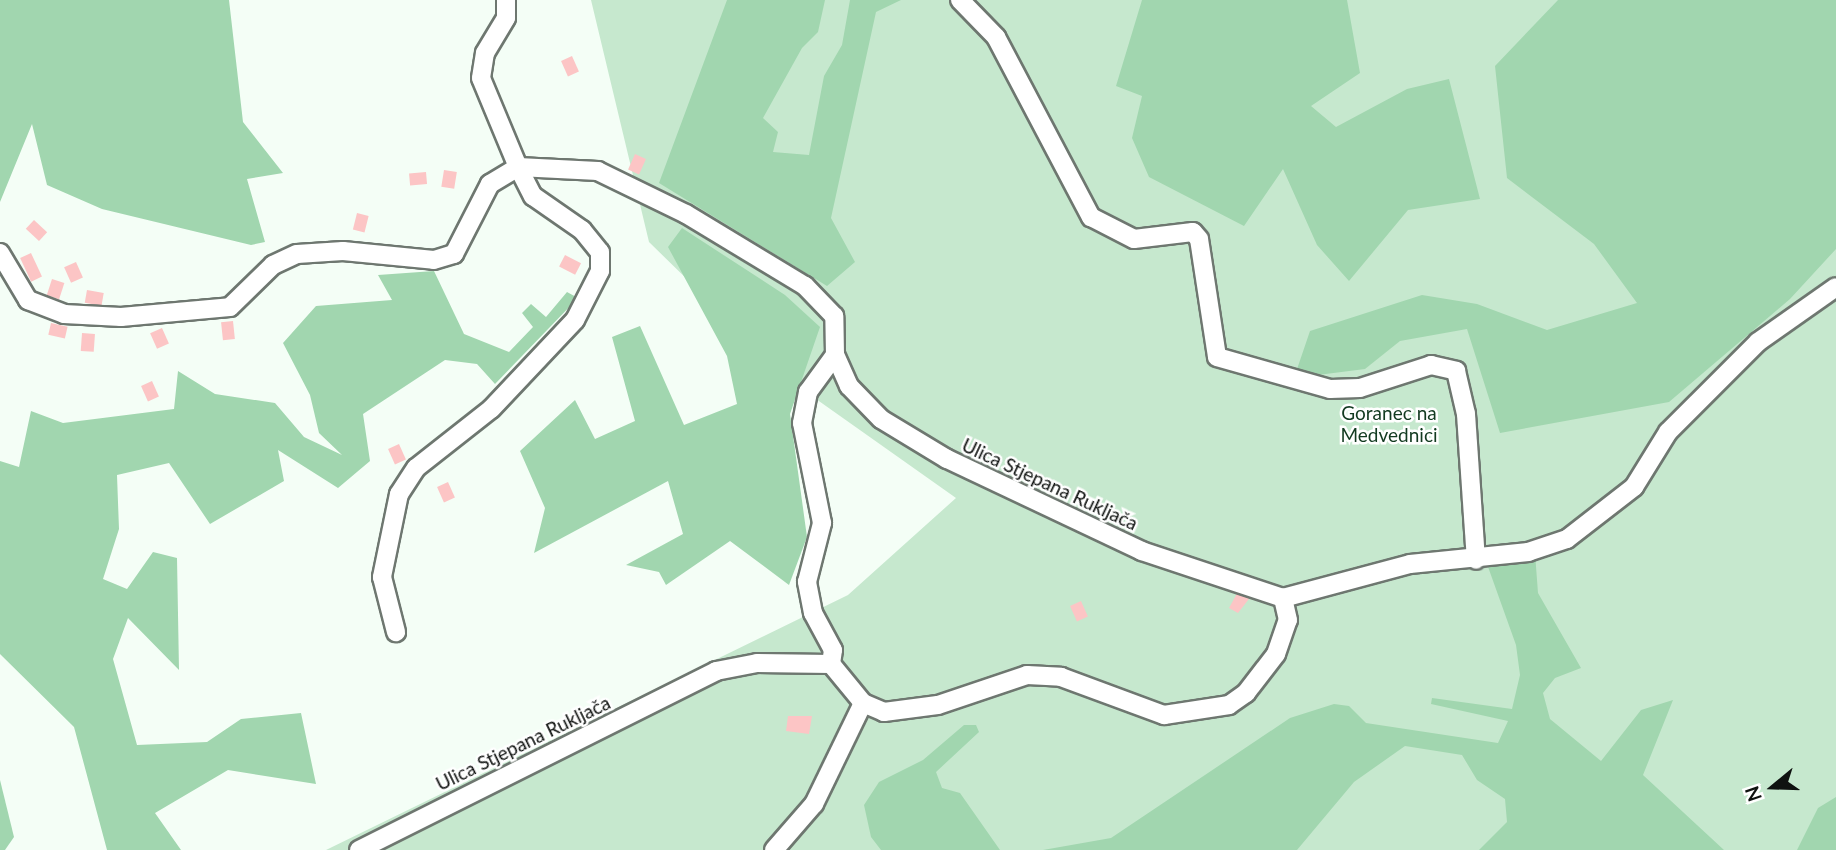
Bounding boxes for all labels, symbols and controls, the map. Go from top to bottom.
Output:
park label: Goranec na Medvednici [1340,402,1438,446]
street label: Ulica Stjepana Rukljača [959,433,1141,535]
street label: Ulica Stjepana Rukljača [432,691,614,795]
north arrow [1738,752,1808,822]
text: N [1739,783,1766,805]

